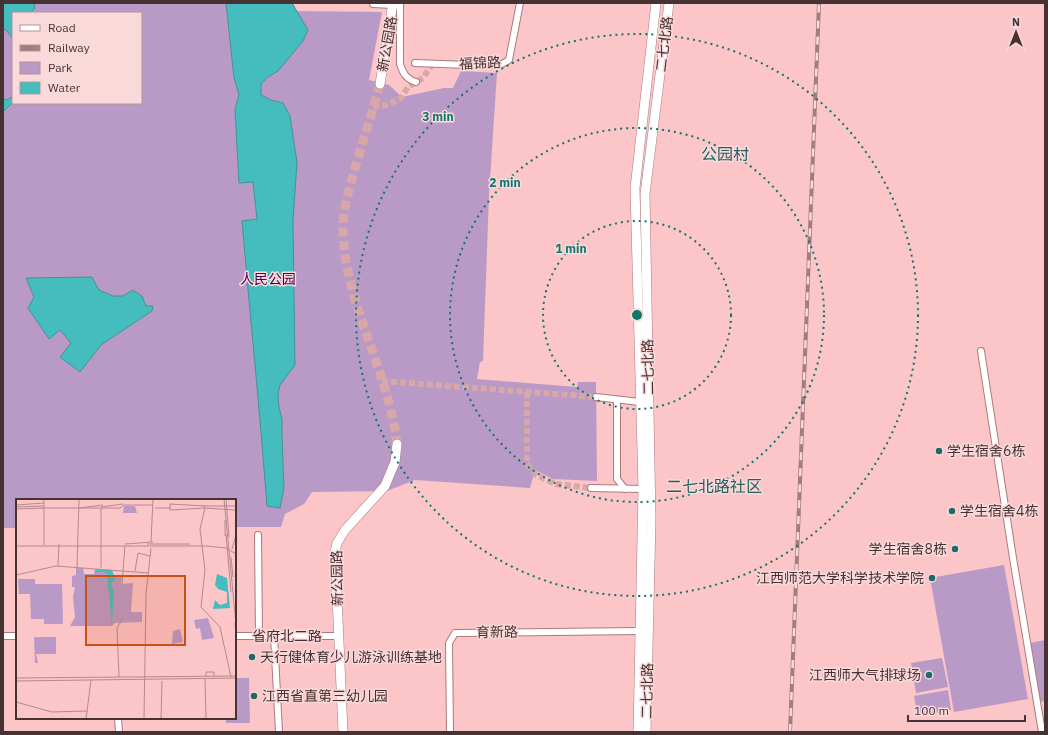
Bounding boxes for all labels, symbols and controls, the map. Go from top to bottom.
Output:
legend [12,12,142,104]
north arrow [996,12,1036,52]
street label: 新公园路 [373,15,401,73]
street label: 二七北路 [652,15,676,73]
text: N [1012,15,1020,29]
text: Road [48,20,76,35]
text: Railway [48,40,90,55]
street label: 福锦路 [459,53,501,73]
text: Park [48,60,73,75]
text: Water [48,80,81,95]
text: 3 min [422,109,454,124]
district label: 公园村 [701,144,749,164]
text: 2 min [489,175,521,190]
text: 1 min [555,241,587,256]
park label: 人民公园 [240,270,296,288]
centre of rings [630,308,644,322]
street label: 二七北路 [639,339,657,395]
place label: 学生宿舍6栋 [947,442,1025,460]
marker: 学生宿舍6栋 [934,446,944,456]
district label: 二七北路社区 [666,476,762,496]
inset map [16,499,236,719]
place label: 学生宿舍4栋 [960,502,1038,520]
marker: 学生宿舍4栋 [947,506,957,516]
place label: 学生宿舍8栋 [869,540,947,558]
marker: 学生宿舍8栋 [950,544,960,554]
street label: 新公园路 [328,550,346,606]
place label: 江西师范大学科学技术学院 [756,569,924,587]
marker: 江西师范大学科学技术学院 [927,573,937,583]
street label: 育新路 [476,623,518,641]
street label: 省府北二路 [252,627,322,645]
place label: 天行健体育少儿游泳训练基地 [260,648,442,666]
marker: 天行健体育少儿游泳训练基地 [247,652,257,662]
street label: 二七北路 [638,663,656,719]
place label: 江西师大气排球场 [809,666,921,684]
marker: 江西师大气排球场 [924,670,934,680]
place label: 江西省直第三幼儿园 [262,687,388,705]
marker: 江西省直第三幼儿园 [249,691,259,701]
scale bar [908,697,1025,723]
text: 100 m [914,703,949,718]

